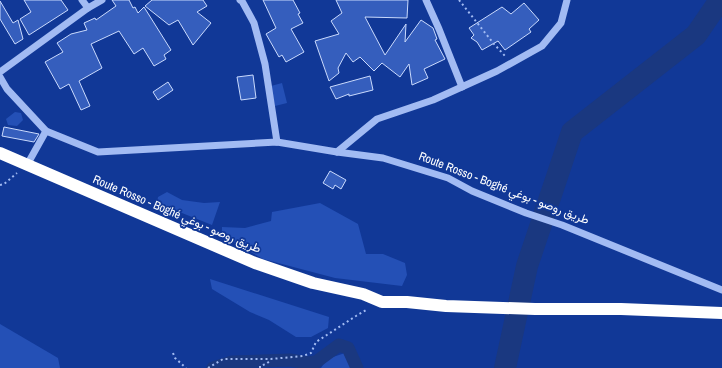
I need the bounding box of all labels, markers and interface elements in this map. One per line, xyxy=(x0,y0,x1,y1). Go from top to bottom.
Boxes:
street label: Route Rosso - Boghé طريق روصو - بوغي xyxy=(416,148,592,230)
street label: Route Rosso - Boghé طريق روصو - بوغي xyxy=(90,171,264,259)

